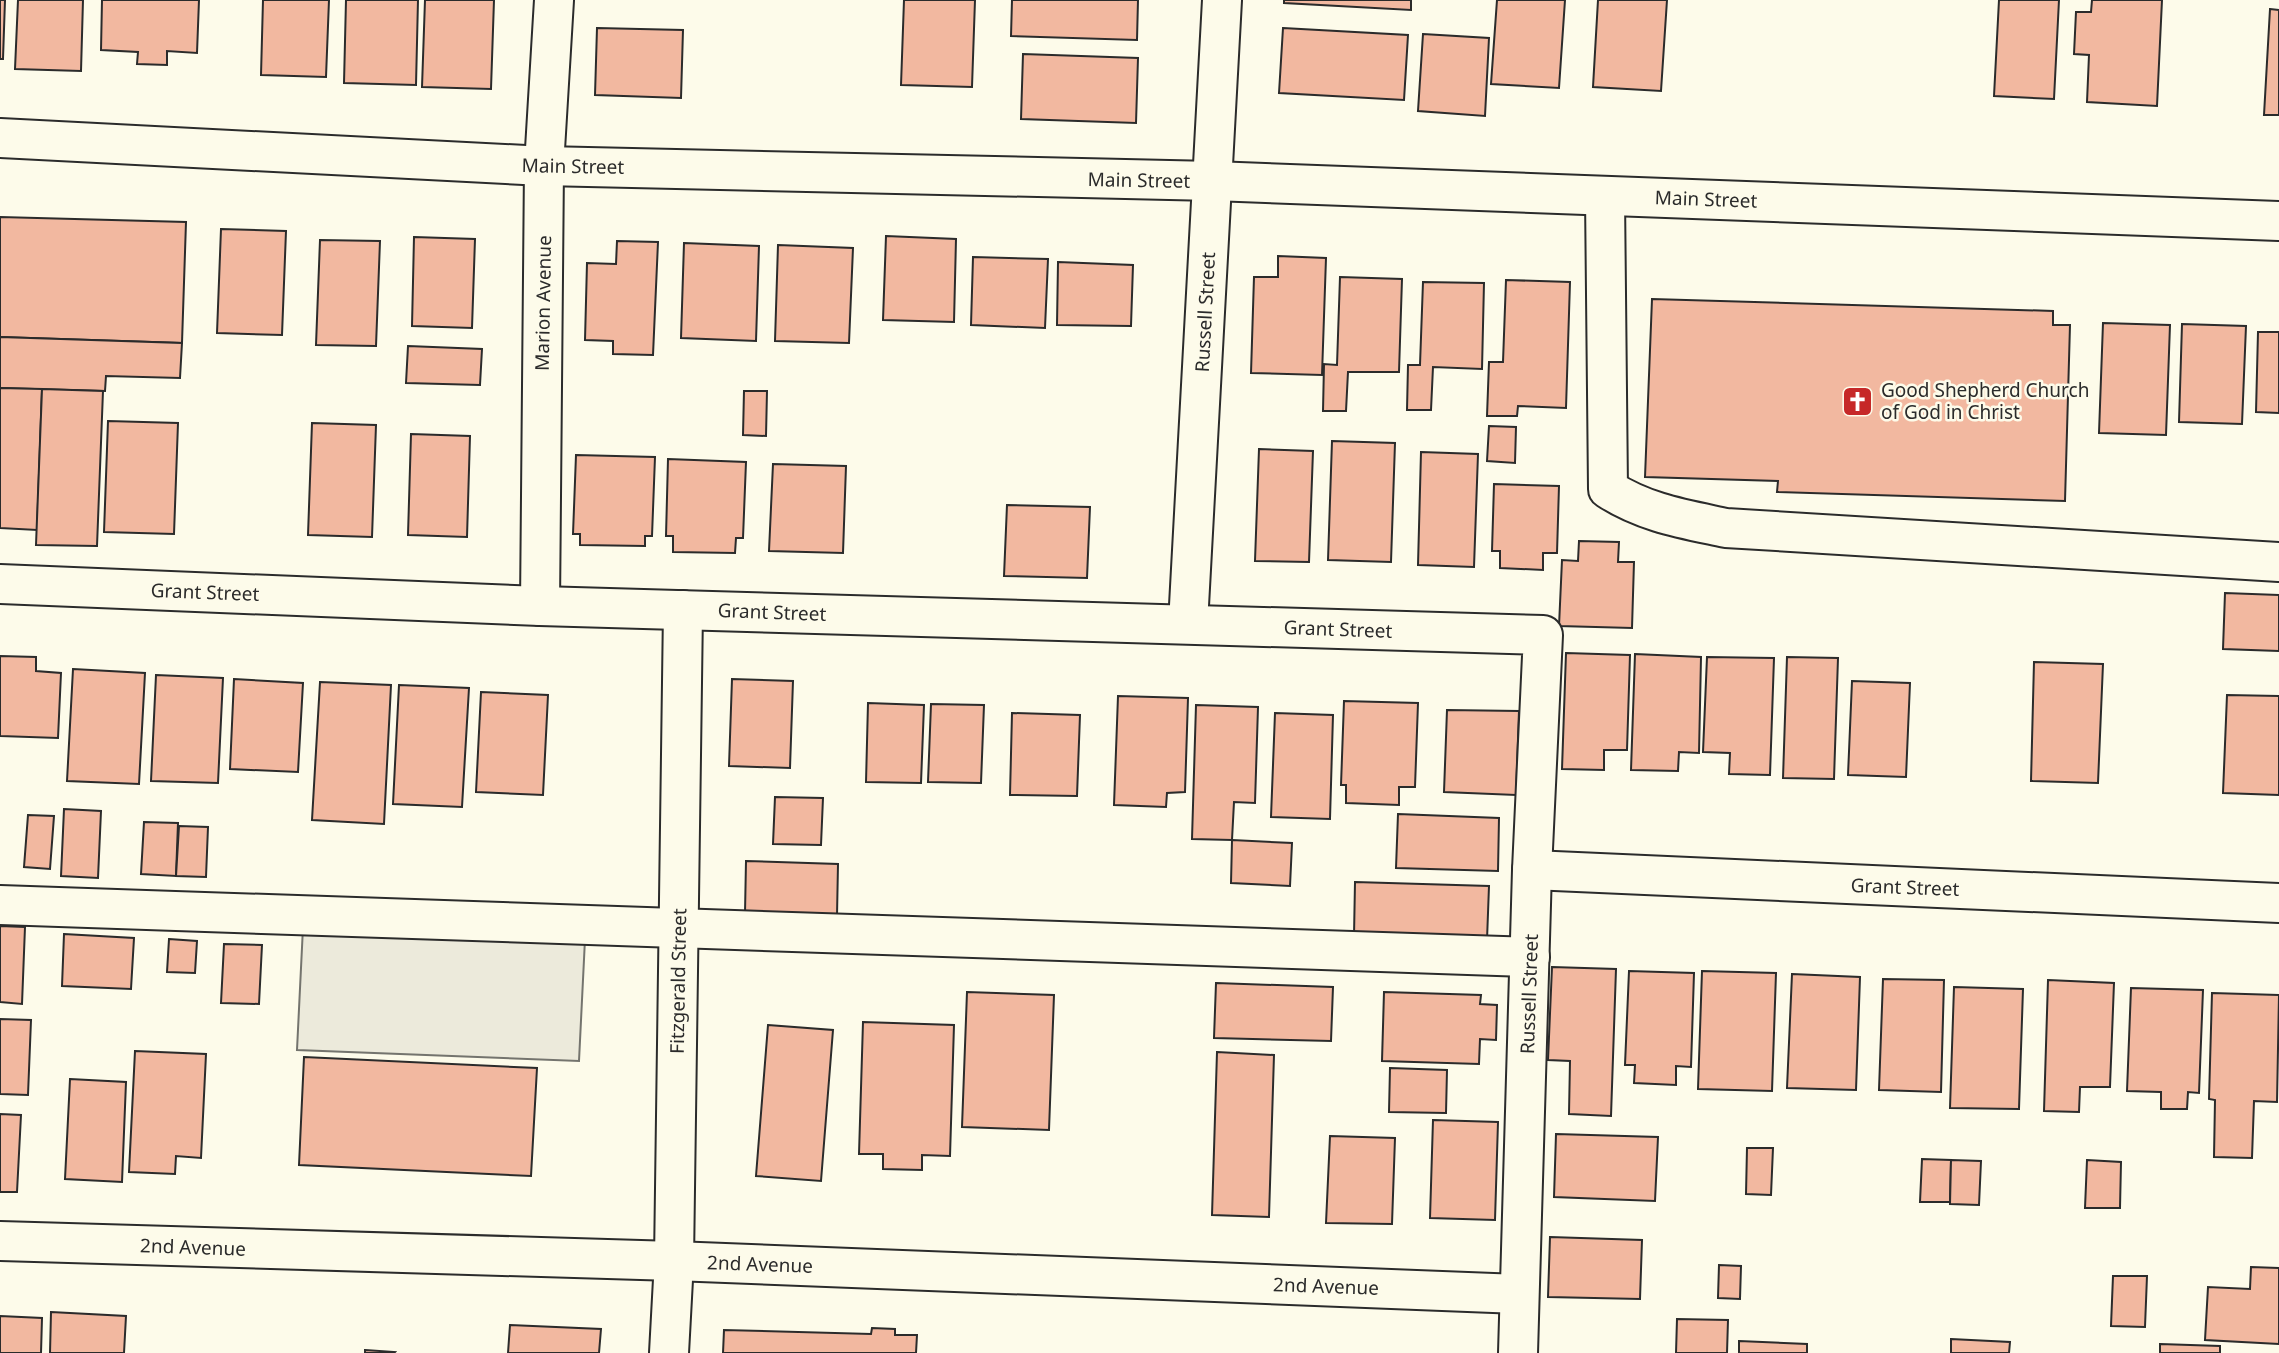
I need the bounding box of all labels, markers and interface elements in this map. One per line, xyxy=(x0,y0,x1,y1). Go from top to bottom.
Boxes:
street label: Main Street xyxy=(522,152,625,180)
street label: Main Street xyxy=(1088,166,1191,194)
street label: Main Street xyxy=(1654,184,1758,214)
street label: Marion Avenue xyxy=(529,235,557,371)
street label: Russell Street xyxy=(1189,251,1221,373)
place label: Good Shepherd Church of God in Christ xyxy=(1881,377,2089,425)
church icon: Good Shepherd Church of God in Christ xyxy=(1841,384,1875,418)
street label: Grant Street xyxy=(150,577,260,607)
street label: Grant Street xyxy=(717,597,827,627)
street label: Grant Street xyxy=(1283,614,1393,644)
street label: Grant Street xyxy=(1850,872,1960,902)
street label: Fitzgerald Street xyxy=(664,908,692,1054)
street label: Russell Street xyxy=(1514,933,1544,1055)
street label: 2nd Avenue xyxy=(140,1232,246,1262)
street label: 2nd Avenue xyxy=(707,1249,813,1279)
street label: 2nd Avenue xyxy=(1273,1271,1379,1301)

